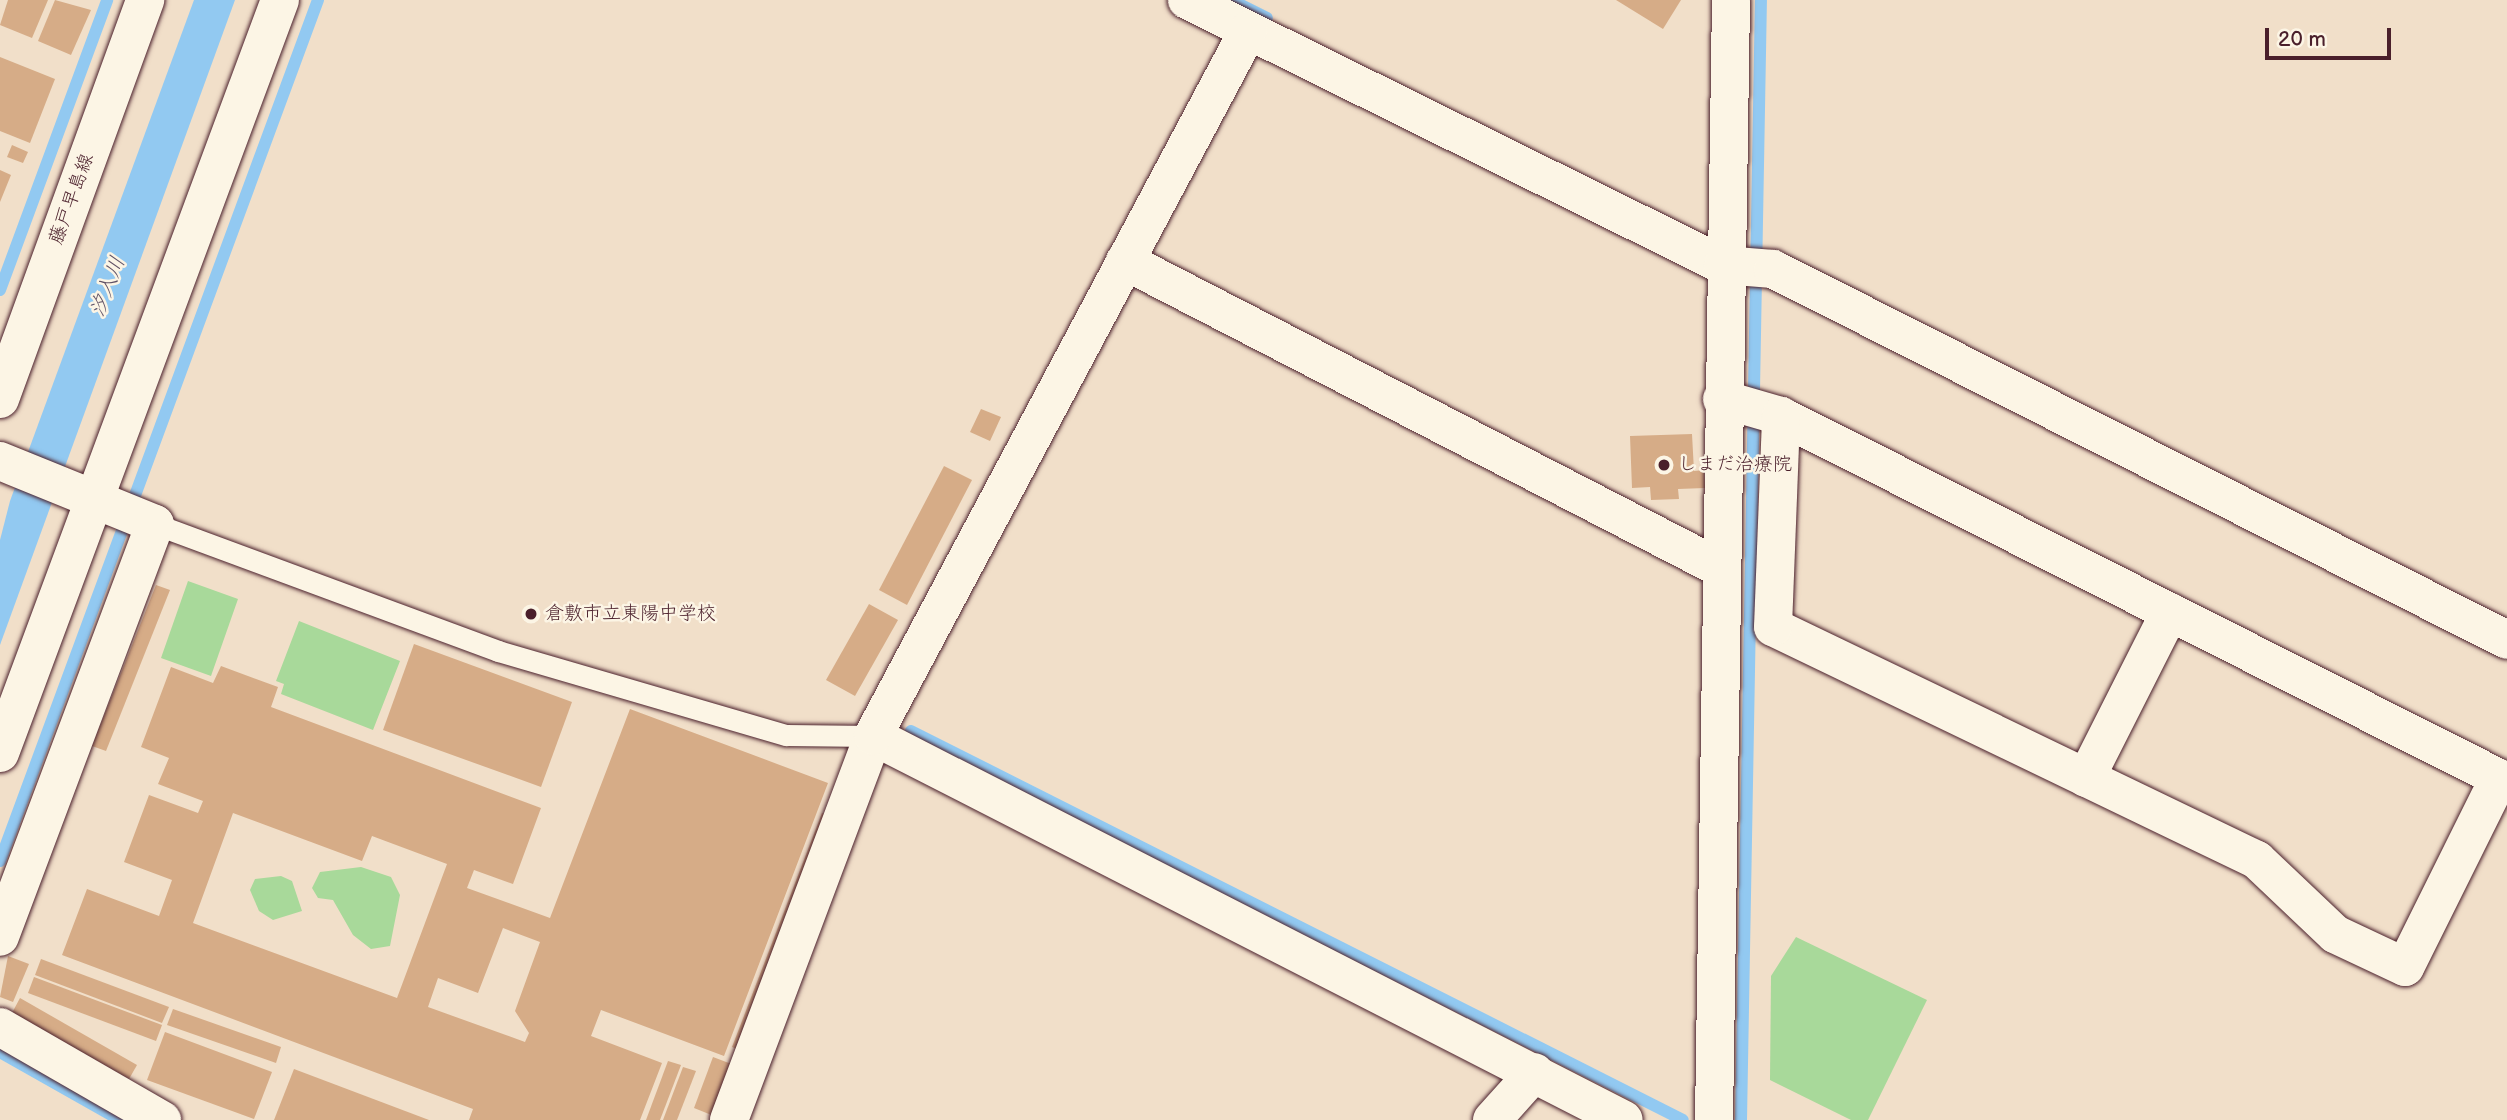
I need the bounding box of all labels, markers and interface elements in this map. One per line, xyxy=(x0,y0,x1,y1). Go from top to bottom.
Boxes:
scale bar xyxy=(2269,14,2395,58)
text: 20 m xyxy=(2278,27,2326,52)
street label: 藤戸早島線 xyxy=(45,150,99,248)
water label: 汐入川 xyxy=(85,253,131,321)
place label: しまだ治療院 xyxy=(1678,454,1792,476)
marker: しまだ治療院 xyxy=(1656,457,1672,473)
place label: 倉敷市立東陽中学校 xyxy=(545,603,716,625)
marker: 倉敷市立東陽中学校 xyxy=(523,606,539,622)

